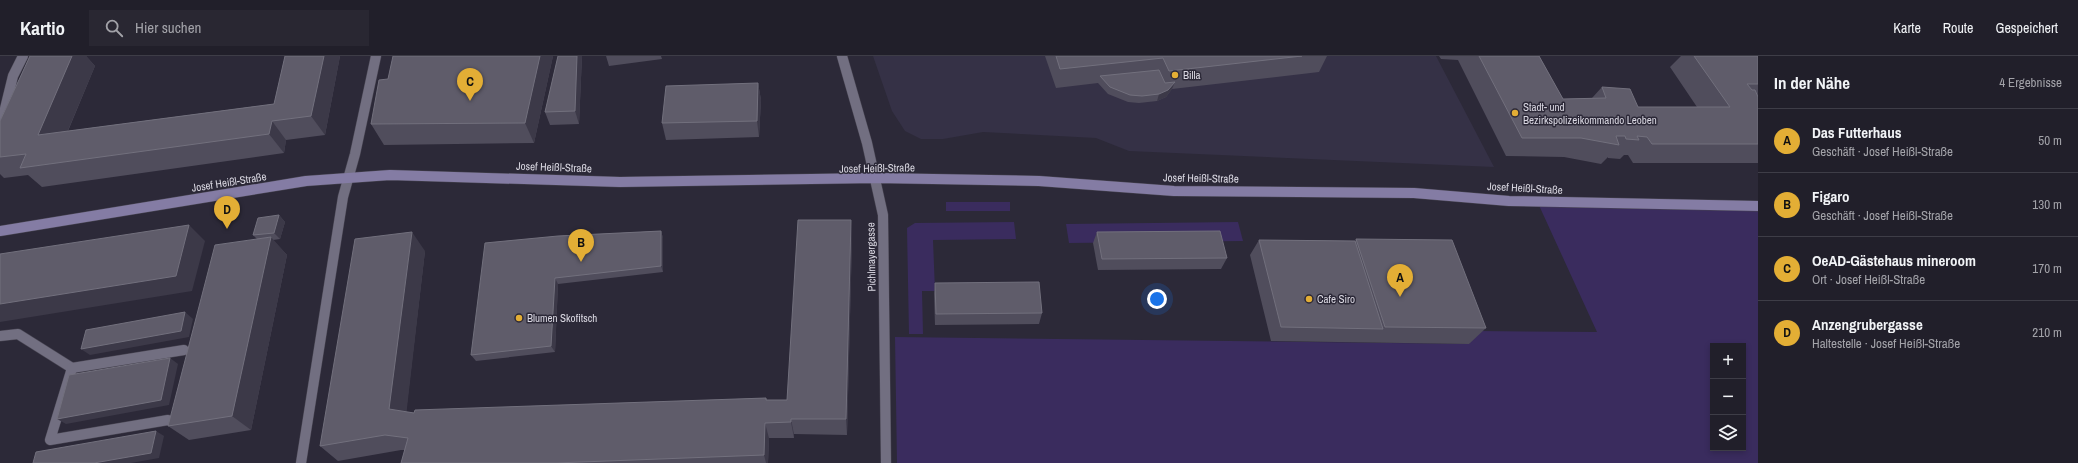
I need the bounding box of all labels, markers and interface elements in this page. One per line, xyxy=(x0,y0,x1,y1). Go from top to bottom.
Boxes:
search box xyxy=(89,10,369,46)
text: Kartio xyxy=(20,15,65,41)
icon: search xyxy=(103,17,125,39)
text: Hier suchen xyxy=(135,17,201,38)
text: Karte xyxy=(1893,19,1921,37)
text: Route xyxy=(1943,19,1973,37)
text: Gespeichert xyxy=(1995,19,2058,37)
pin: C xyxy=(457,68,483,101)
place label: Billa xyxy=(1183,68,1201,82)
marker: Billa xyxy=(1170,70,1180,80)
text: In der Nähe xyxy=(1774,71,1850,94)
text: 4 Ergebnisse xyxy=(1999,74,2062,91)
place label: Stadt- und Bezirkspolizeikommando Leoben xyxy=(1523,100,1657,127)
marker: Stadt- und Bezirkspolizeikommando Leoben xyxy=(1510,108,1520,118)
text: Das Futterhaus xyxy=(1812,122,1902,143)
text: A xyxy=(1783,132,1791,149)
text: 50 m xyxy=(2038,132,2062,149)
text: Geschäft · Josef Heißl-Straße xyxy=(1812,143,1953,160)
street label: Josef Heißl-Straße xyxy=(516,159,592,175)
street label: Josef Heißl-Straße xyxy=(839,160,915,176)
street label: Josef Heißl-Straße xyxy=(191,169,267,195)
street label: Josef Heißl-Straße xyxy=(1163,170,1239,186)
street label: Josef Heißl-Straße xyxy=(1487,179,1563,197)
text: Figaro xyxy=(1812,186,1850,207)
pin: D xyxy=(214,196,240,229)
text: B xyxy=(1783,196,1791,213)
text: 130 m xyxy=(2032,196,2062,213)
text: Geschäft · Josef Heißl-Straße xyxy=(1812,207,1953,224)
street label: Pichlmayergasse xyxy=(863,222,879,292)
pin: B xyxy=(568,229,594,262)
text: OeAD-Gästehaus mineroom xyxy=(1812,250,1976,271)
text: C xyxy=(1783,260,1791,277)
text: 170 m xyxy=(2032,260,2062,277)
pin: A xyxy=(1387,264,1413,297)
text: Ort · Josef Heißl-Straße xyxy=(1812,271,1925,288)
your location xyxy=(1147,289,1167,309)
place label: Cafe Siro xyxy=(1317,292,1355,306)
marker: Cafe Siro xyxy=(1304,294,1314,304)
place label: Blumen Skofitsch xyxy=(527,311,597,325)
marker: Blumen Skofitsch xyxy=(514,313,524,323)
text: Anzengrubergasse xyxy=(1812,314,1923,335)
text: D xyxy=(1783,324,1791,341)
text: 210 m xyxy=(2032,324,2062,341)
text: Haltestelle · Josef Heißl-Straße xyxy=(1812,335,1960,352)
map controls xyxy=(1710,343,1746,451)
button: + xyxy=(1710,343,1746,379)
button: − xyxy=(1710,379,1746,415)
button: layers xyxy=(1710,415,1746,451)

